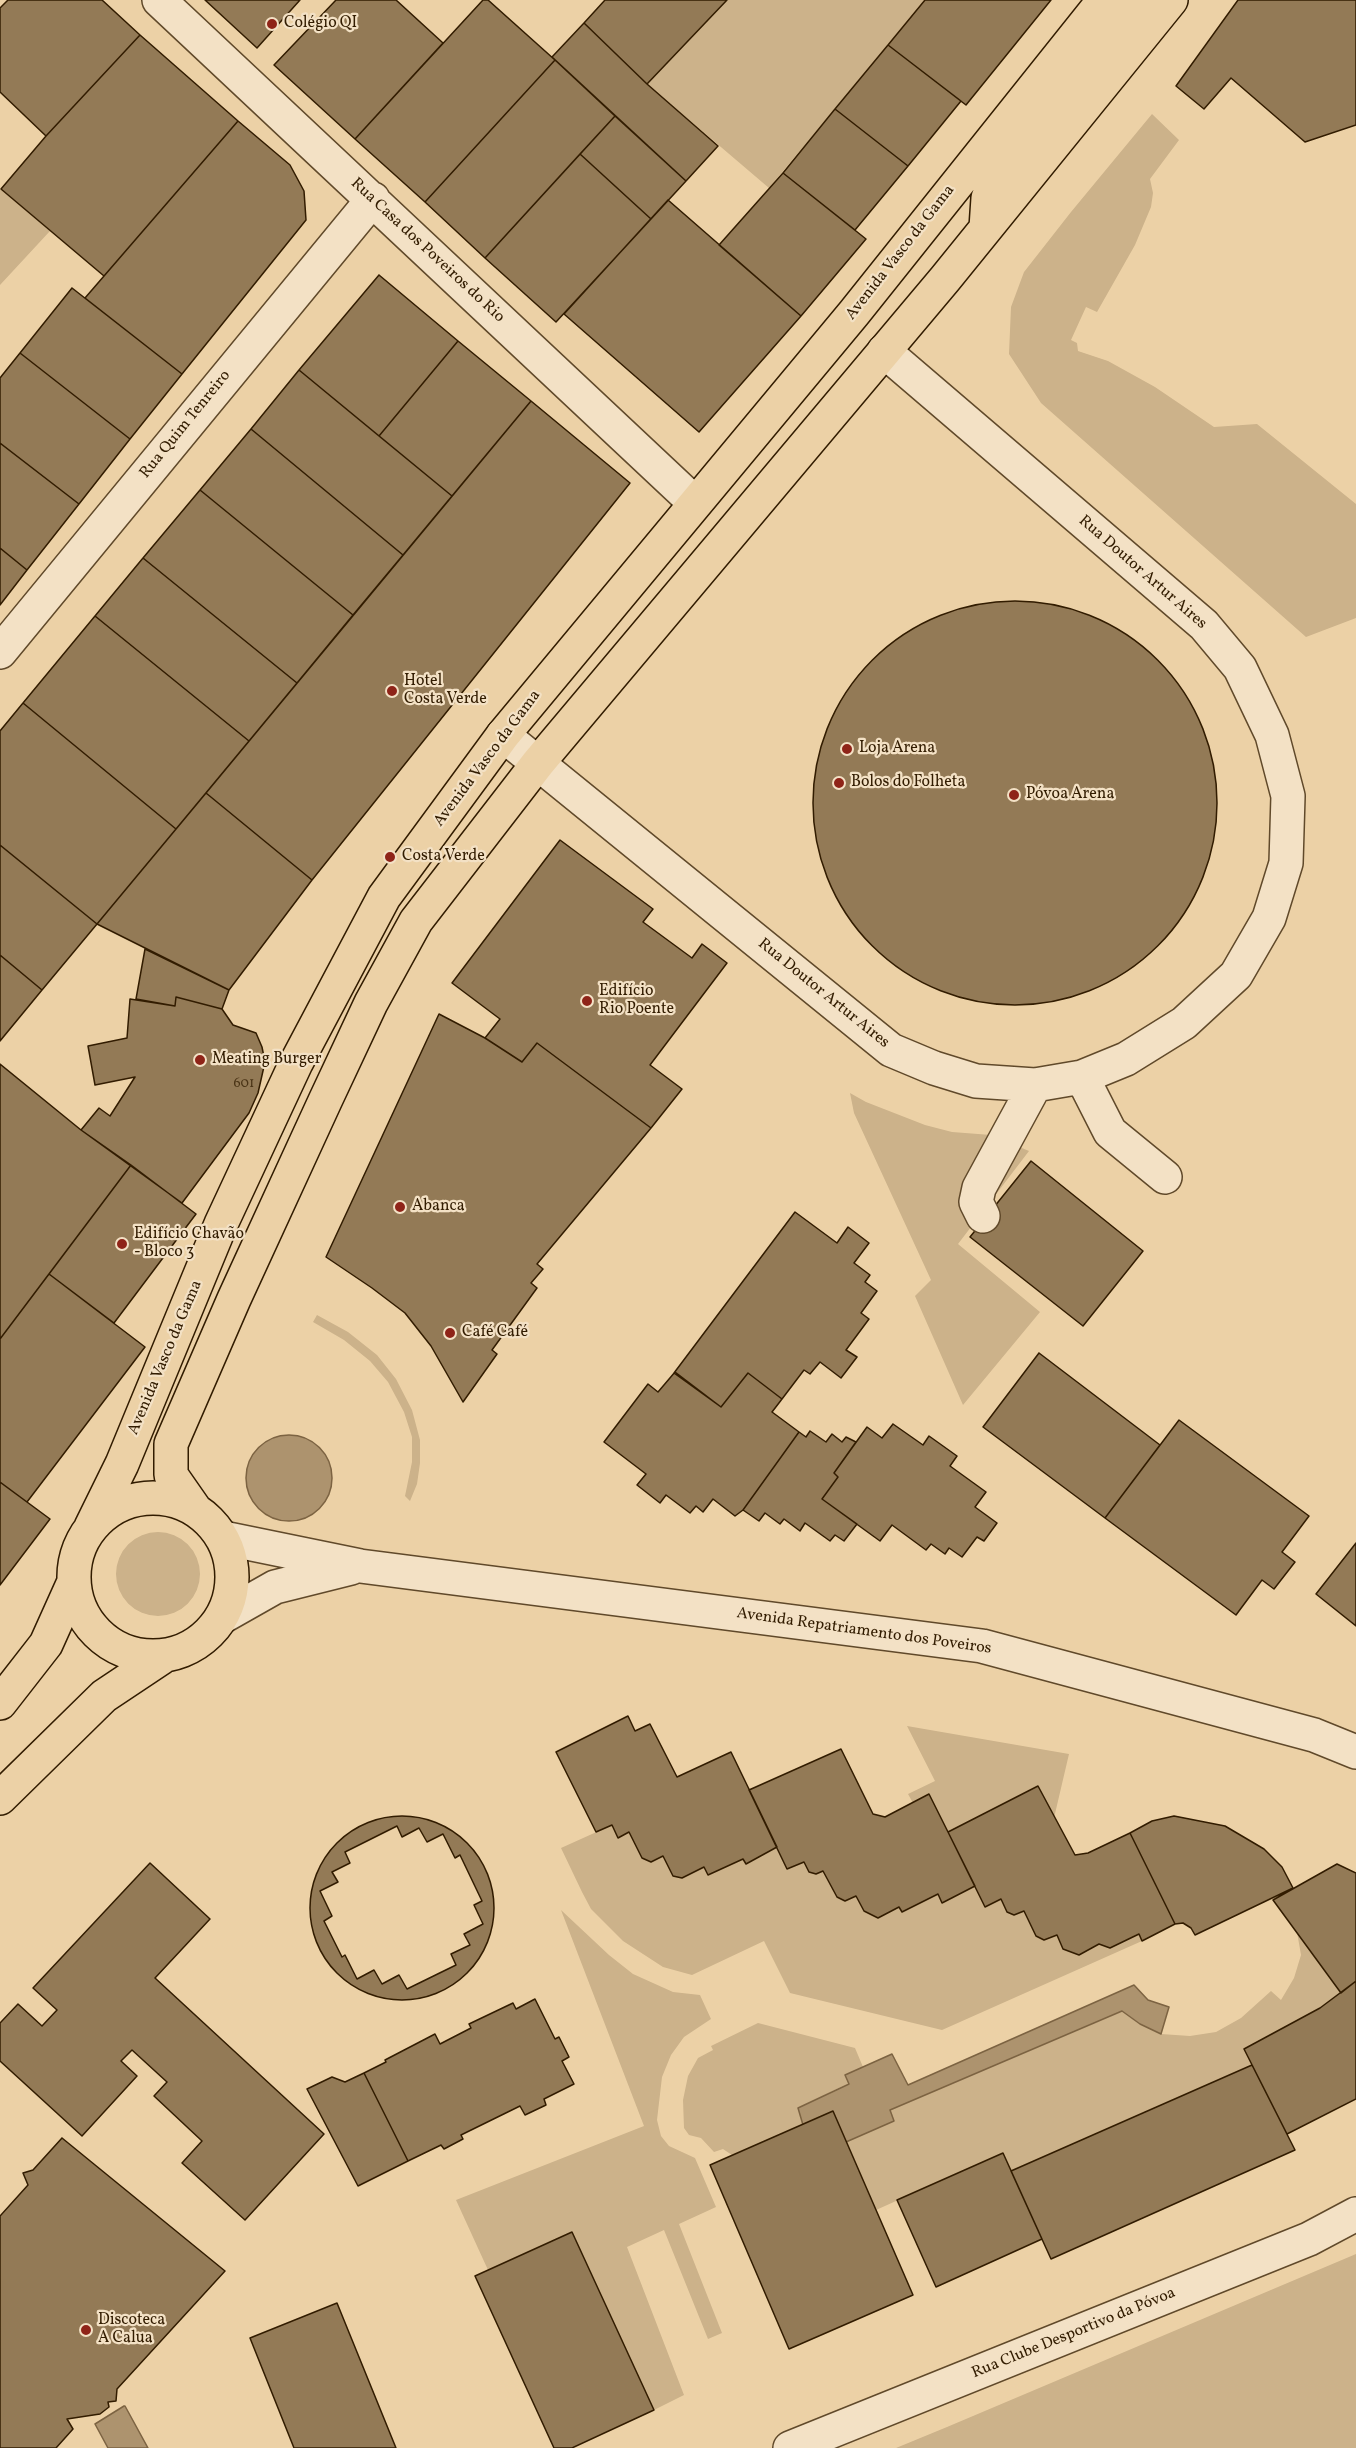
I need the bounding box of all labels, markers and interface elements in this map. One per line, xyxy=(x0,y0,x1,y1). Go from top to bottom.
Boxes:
place label: Colégio QI xyxy=(284,14,357,34)
marker: Colégio QI xyxy=(265,17,279,31)
street label: Rua Casa dos Poveiros do Rio xyxy=(346,175,508,327)
street label: Avenida Vasco da Gama xyxy=(842,182,960,324)
street label: Rua Quim Tenreiro xyxy=(136,367,236,483)
street label: Rua Doutor Artur Aires xyxy=(1074,512,1210,634)
place label: Hotel Costa Verde xyxy=(404,672,487,710)
marker: Hotel Costa Verde xyxy=(385,684,399,698)
street label: Avenida Vasco da Gama xyxy=(430,687,546,831)
place label: Loja Arena xyxy=(859,739,935,759)
marker: Loja Arena xyxy=(840,742,854,756)
place label: Bolos do Folheta xyxy=(851,773,965,793)
marker: Bolos do Folheta xyxy=(832,776,846,790)
place label: Póvoa Arena xyxy=(1026,785,1114,805)
marker: Póvoa Arena xyxy=(1007,788,1021,802)
place label: Costa Verde xyxy=(402,847,485,867)
marker: Costa Verde xyxy=(383,850,397,864)
street label: Rua Doutor Artur Aires xyxy=(753,935,893,1053)
place label: Edifício Rio Poente xyxy=(599,982,674,1020)
marker: Edifício Rio Poente xyxy=(580,994,594,1008)
place label: Meating Burger xyxy=(212,1050,321,1070)
marker: Meating Burger xyxy=(193,1053,207,1067)
house number: 601 xyxy=(234,1076,254,1092)
place label: Abanca xyxy=(412,1197,465,1217)
marker: Abanca xyxy=(393,1200,407,1214)
place label: Edifício Chavão - Bloco 3 xyxy=(134,1225,244,1263)
marker: Edifício Chavão - Bloco 3 xyxy=(115,1237,129,1251)
street label: Avenida Vasco da Gama xyxy=(125,1278,207,1438)
place label: Café Café xyxy=(462,1323,528,1343)
marker: Café Café xyxy=(443,1326,457,1340)
street label: Avenida Repatriamento dos Poveiros xyxy=(735,1605,993,1659)
street label: Rua Clube Desportivo da Póvoa xyxy=(969,2284,1179,2384)
place label: Discoteca A Calua xyxy=(98,2311,165,2349)
marker: Discoteca A Calua xyxy=(79,2323,93,2337)

